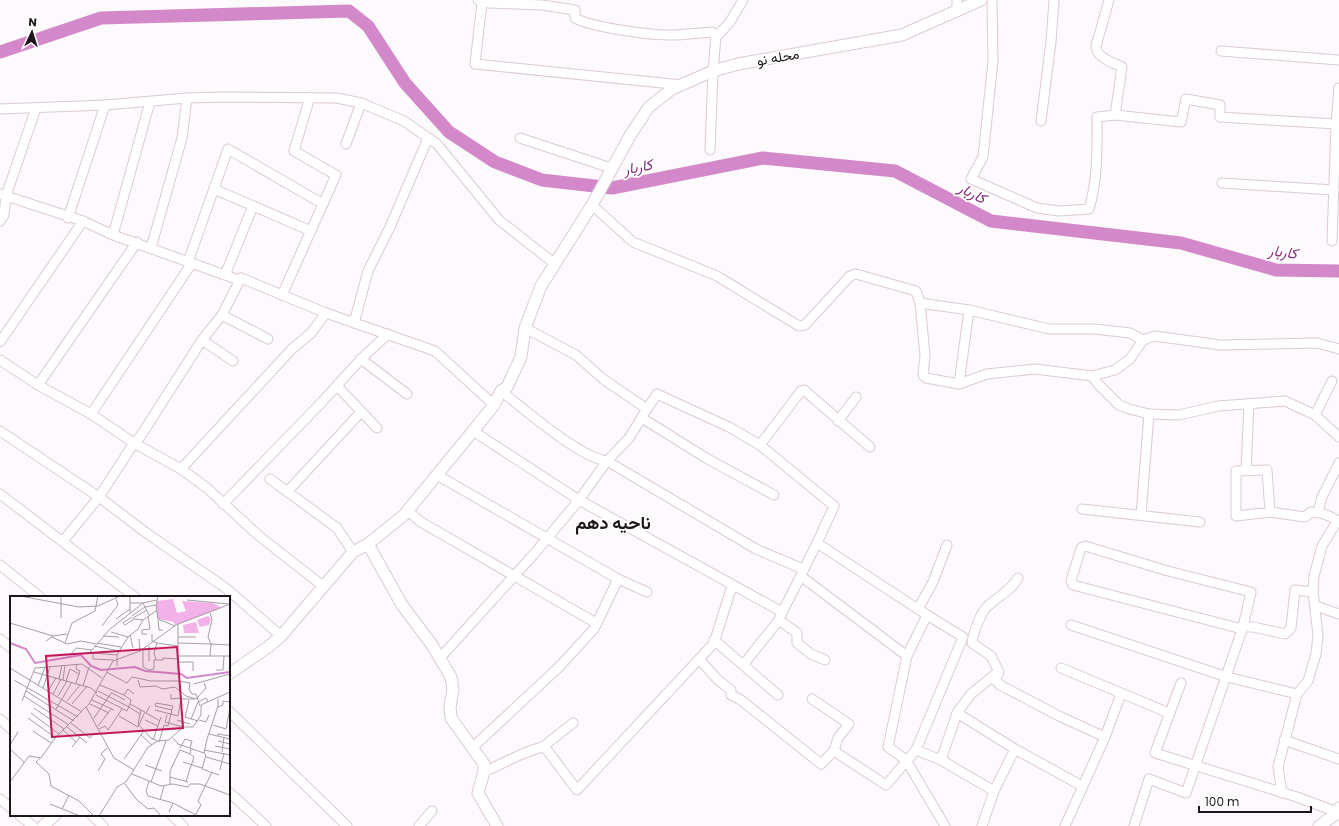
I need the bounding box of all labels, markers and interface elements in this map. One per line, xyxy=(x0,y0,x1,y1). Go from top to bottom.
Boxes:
north arrow xyxy=(12,12,52,52)
text: N xyxy=(28,14,37,30)
street label: محله نو xyxy=(755,43,801,71)
water label: کاربار xyxy=(621,153,656,180)
water label: کاربار xyxy=(954,176,992,210)
water label: کاربار xyxy=(1266,239,1301,264)
district label: ناحیه دهم xyxy=(575,510,651,535)
inset map xyxy=(10,596,230,816)
scale bar xyxy=(1199,788,1311,814)
text: 100 m xyxy=(1205,793,1239,810)

